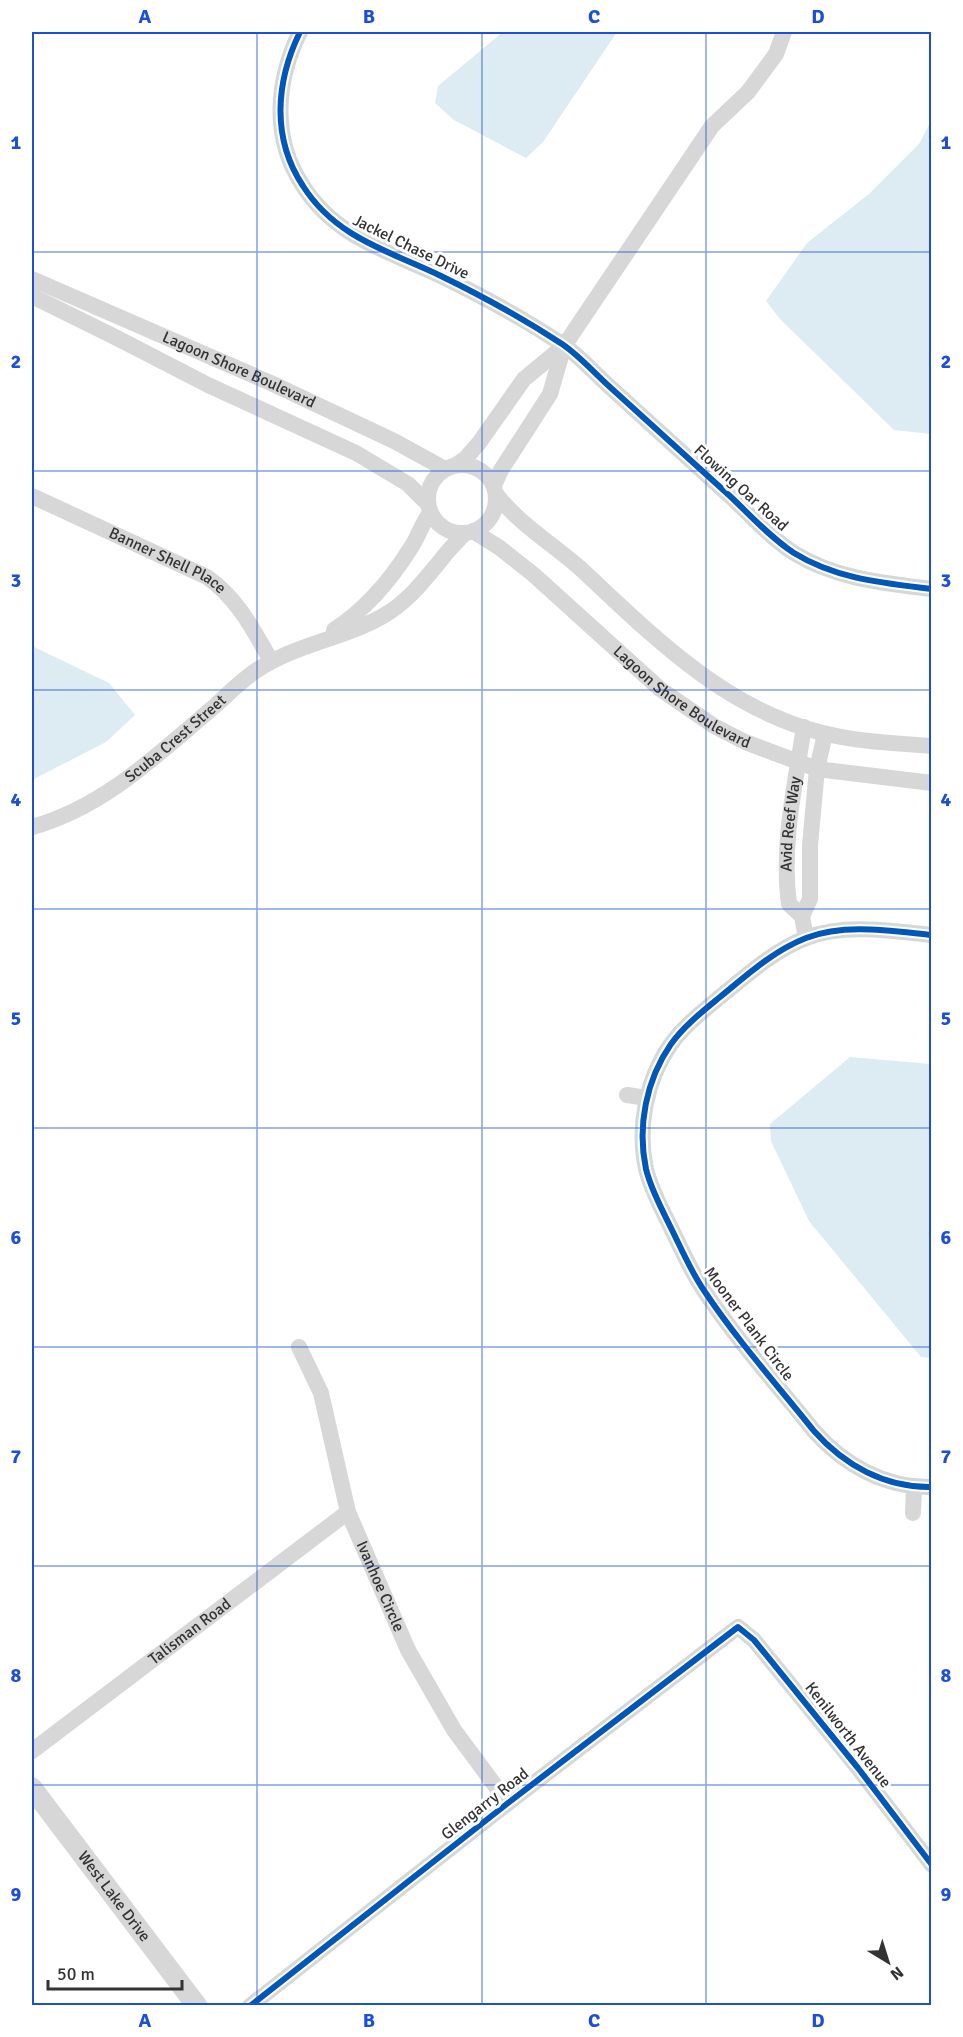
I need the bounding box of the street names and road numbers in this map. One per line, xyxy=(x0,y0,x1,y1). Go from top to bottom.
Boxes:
street label: Jackel Chase Drive xyxy=(350,210,472,284)
street label: Lagoon Shore Boulevard xyxy=(159,327,319,413)
street label: Flowing Oar Road xyxy=(690,440,792,536)
street label: Banner Shell Place xyxy=(106,523,230,598)
street label: Lagoon Shore Boulevard xyxy=(609,641,753,753)
street label: Scuba Crest Street xyxy=(121,690,231,787)
street label: Avid Reef Way xyxy=(777,774,806,872)
street label: Mooner Plank Circle xyxy=(700,1263,798,1385)
street label: Ivanhoe Circle xyxy=(352,1538,409,1635)
street label: Talisman Road xyxy=(145,1594,235,1669)
street label: Kenilworth Avenue xyxy=(801,1678,895,1792)
street label: Glengarry Road xyxy=(437,1764,533,1844)
street label: West Lake Drive xyxy=(73,1847,155,1946)

